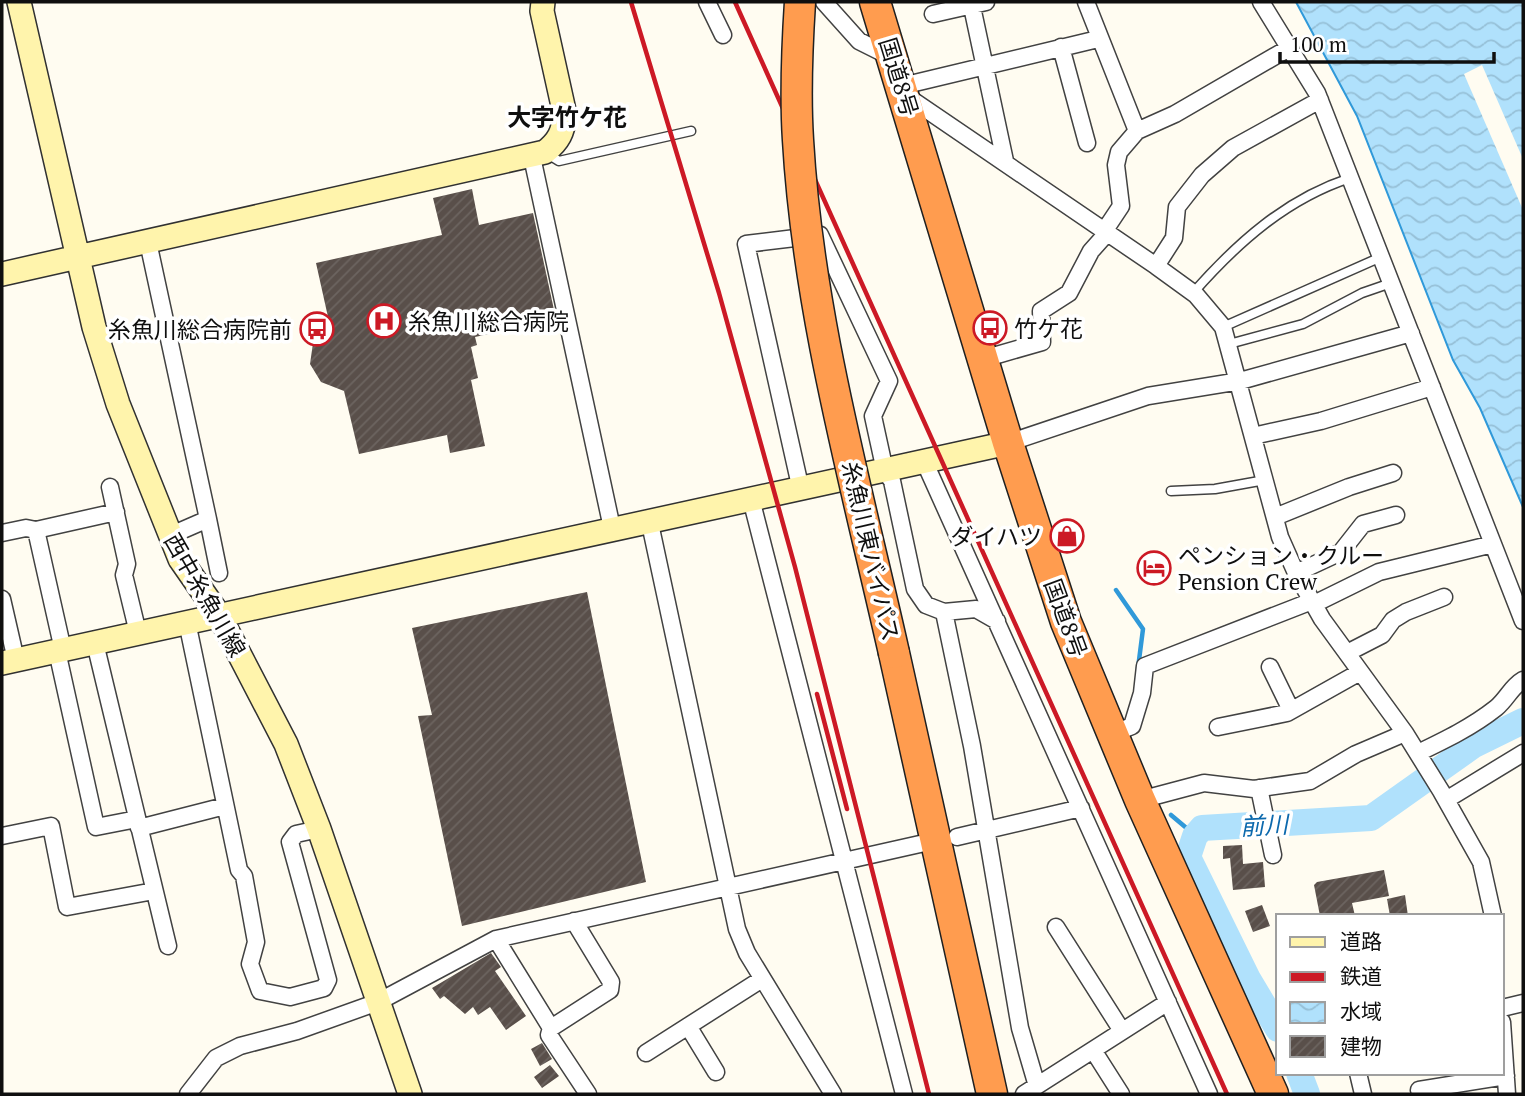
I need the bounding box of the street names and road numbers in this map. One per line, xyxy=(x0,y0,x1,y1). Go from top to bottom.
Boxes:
street label: 国道8号 xyxy=(872,34,926,120)
street label: 糸魚川東バイパス xyxy=(835,458,907,644)
street label: 西中糸魚川線 xyxy=(157,527,253,663)
street label: 国道8号 xyxy=(1038,575,1094,661)

